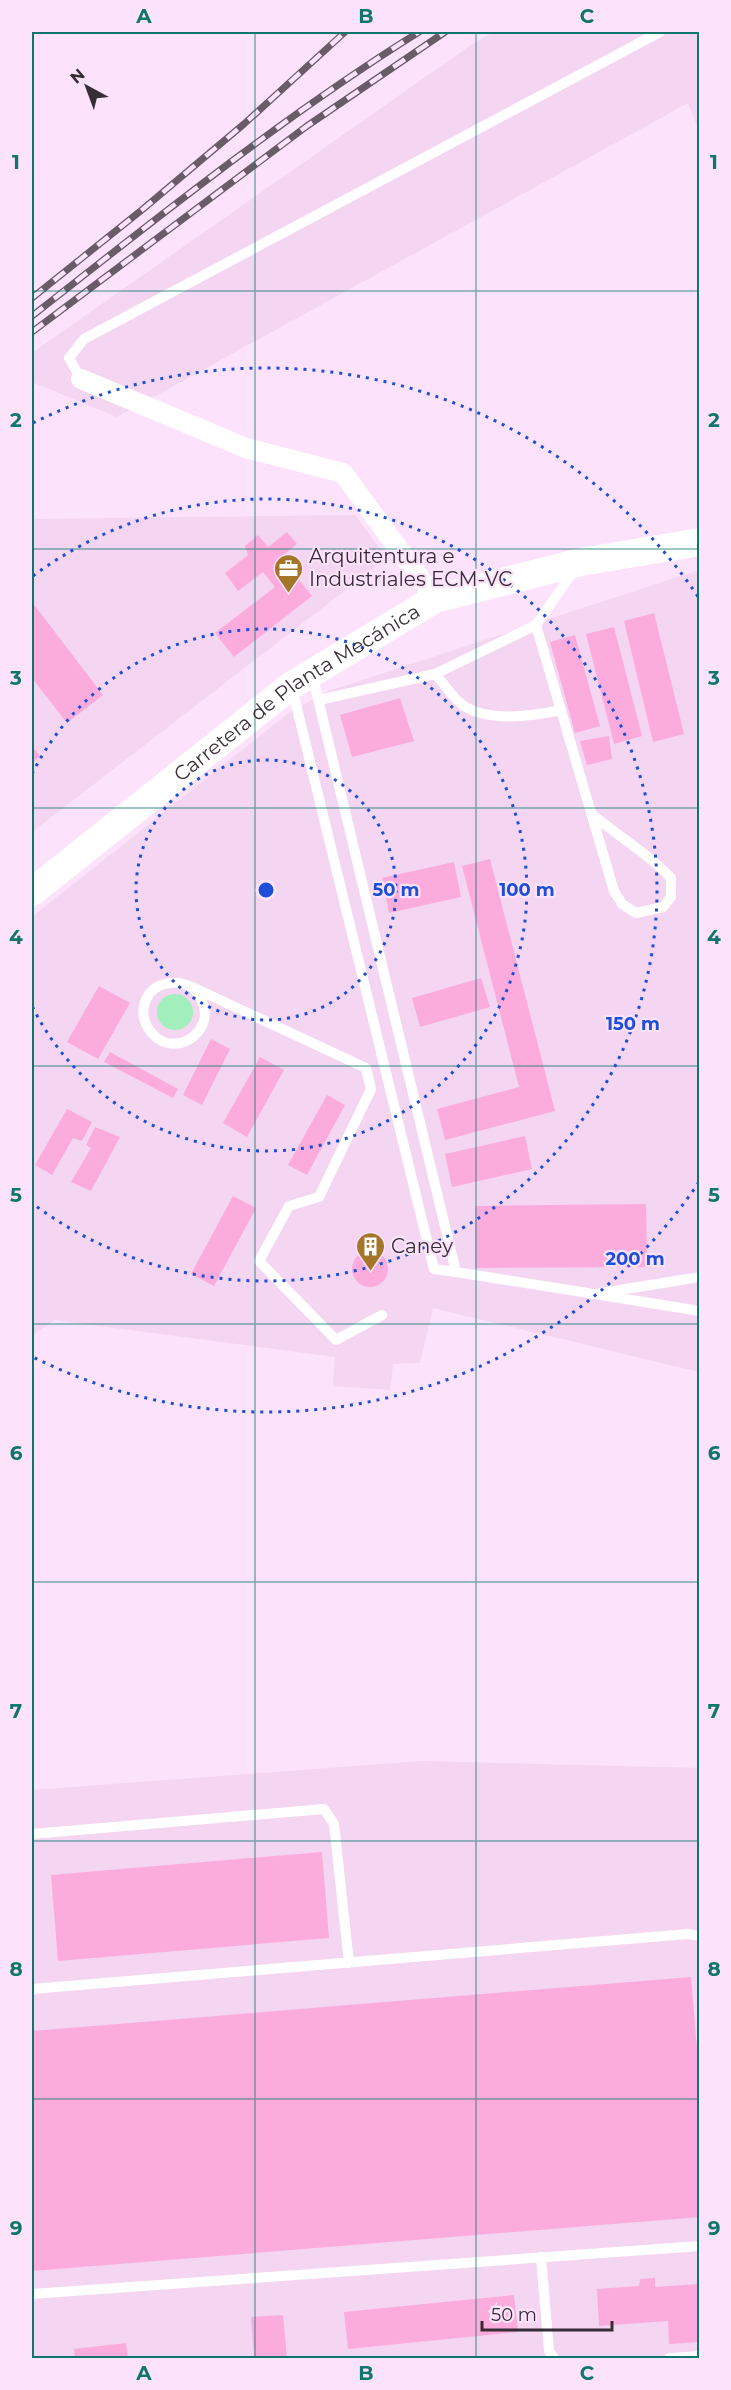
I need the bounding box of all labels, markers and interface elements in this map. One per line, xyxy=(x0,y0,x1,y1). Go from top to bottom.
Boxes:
text: A xyxy=(135,4,152,28)
text: B xyxy=(358,4,374,28)
text: C xyxy=(580,4,595,28)
north arrow xyxy=(57,57,117,117)
text: N xyxy=(66,65,89,87)
text: 1 xyxy=(12,150,20,174)
text: 1 xyxy=(710,150,718,174)
text: 2 xyxy=(10,408,22,432)
text: 2 xyxy=(708,408,720,432)
place label: Arquitentura e Industriales ECM-VC xyxy=(309,544,512,591)
office icon: Arquitentura e Industriales ECM-VC xyxy=(272,552,304,594)
street label: Carretera de Planta Mecánica xyxy=(169,599,424,786)
text: 3 xyxy=(9,666,22,690)
text: 3 xyxy=(707,666,720,690)
text: 50 m xyxy=(373,879,419,901)
text: 100 m xyxy=(499,879,555,901)
centre of rings xyxy=(256,880,276,900)
text: 4 xyxy=(9,925,23,949)
text: 4 xyxy=(707,925,721,949)
text: 150 m xyxy=(606,1013,660,1035)
text: 5 xyxy=(10,1183,22,1207)
text: 5 xyxy=(708,1183,720,1207)
building icon: Caney xyxy=(354,1230,386,1272)
place label: Caney xyxy=(391,1234,453,1258)
text: 200 m xyxy=(605,1248,665,1270)
text: 6 xyxy=(10,1441,23,1465)
text: 6 xyxy=(708,1441,721,1465)
text: 7 xyxy=(10,1699,22,1723)
text: 7 xyxy=(708,1699,720,1723)
text: 8 xyxy=(9,1957,23,1981)
text: 8 xyxy=(707,1957,721,1981)
text: 9 xyxy=(10,2216,22,2240)
text: 9 xyxy=(708,2216,720,2240)
scale bar xyxy=(482,2294,612,2332)
text: 50 m xyxy=(491,2304,537,2326)
text: A xyxy=(135,2361,152,2385)
text: B xyxy=(358,2361,374,2385)
text: C xyxy=(580,2361,595,2385)

